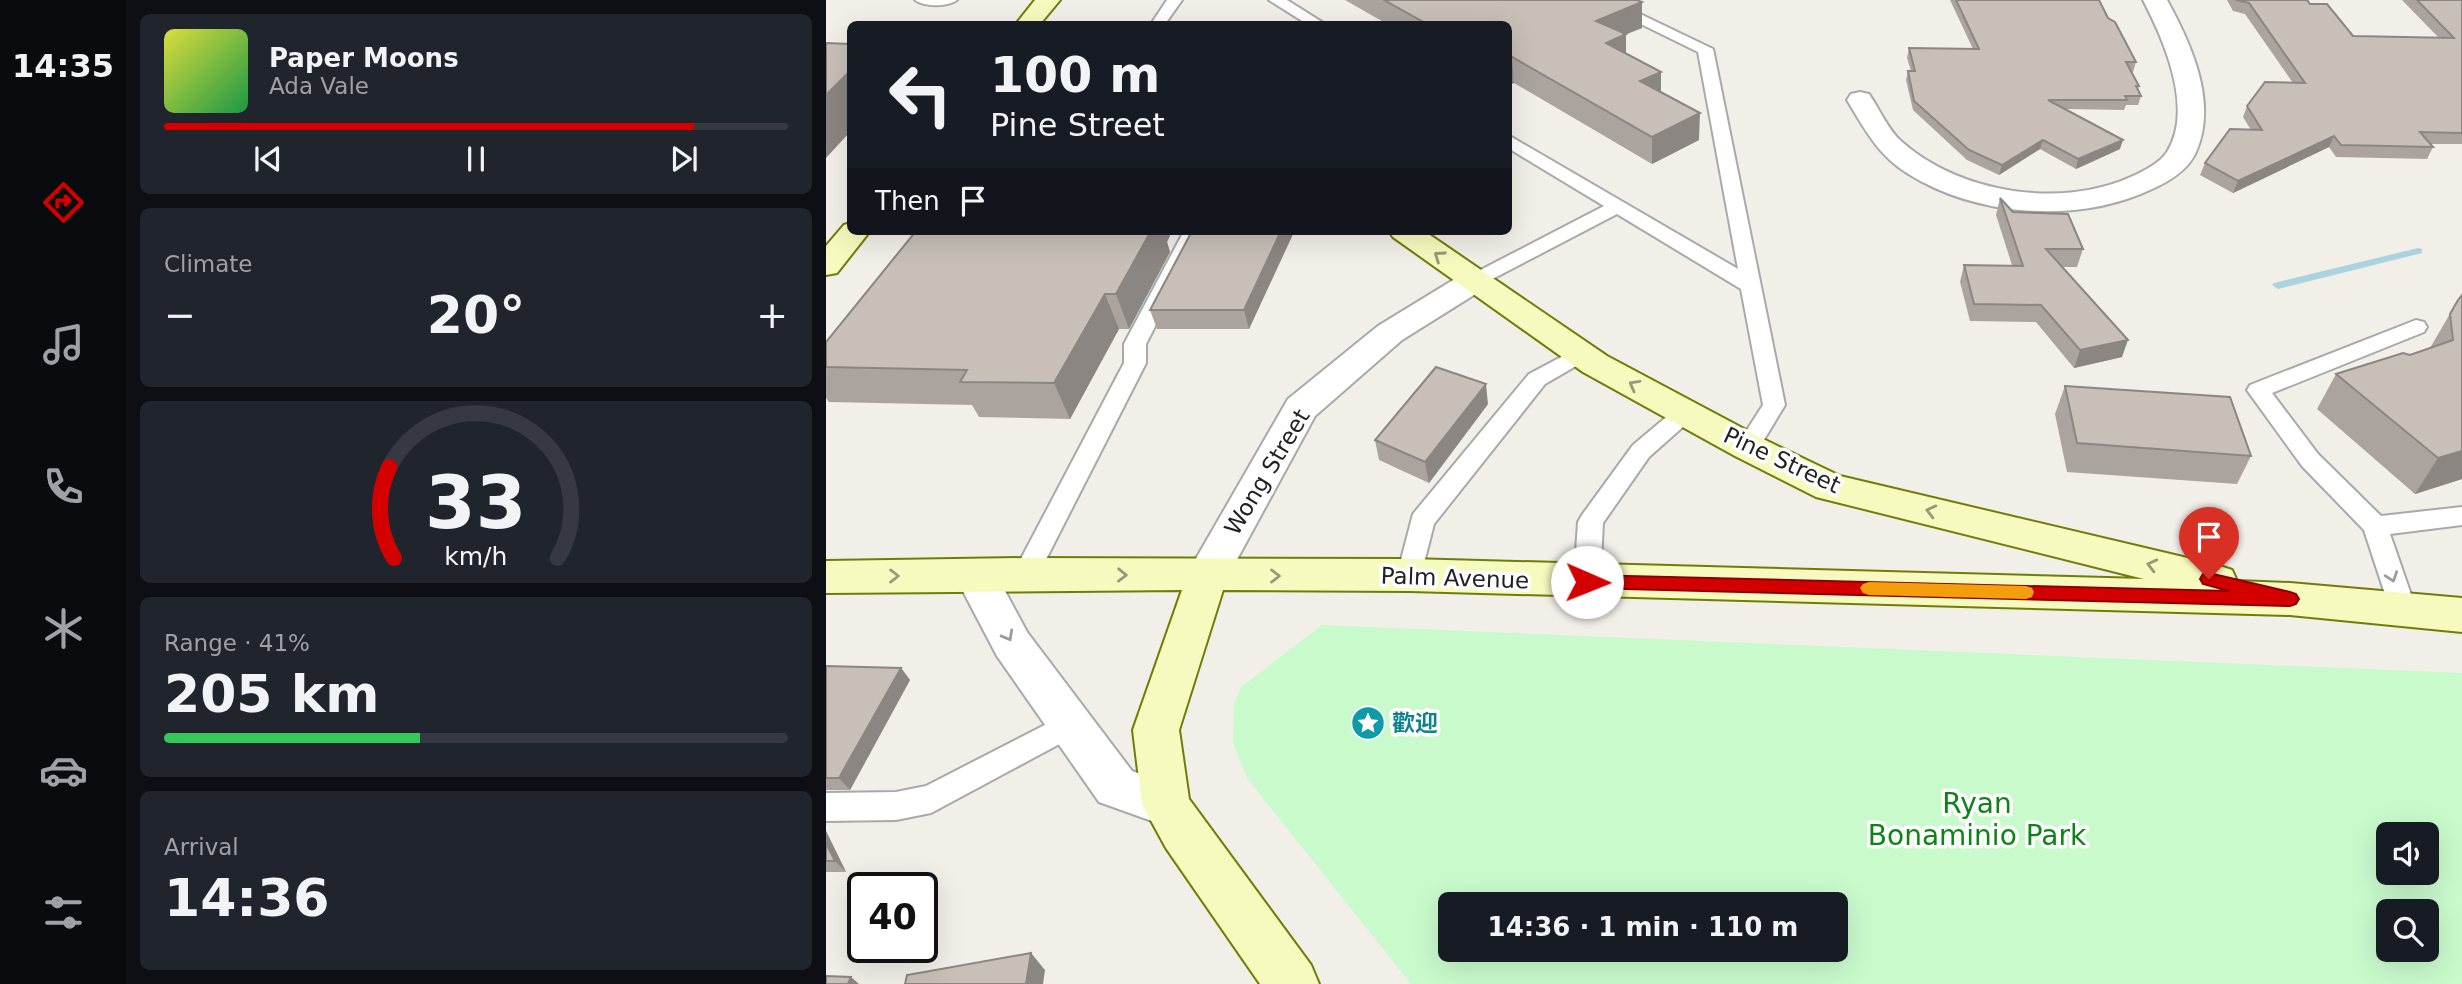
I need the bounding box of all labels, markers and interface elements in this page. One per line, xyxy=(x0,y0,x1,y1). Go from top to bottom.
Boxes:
text: Paper Moons xyxy=(269,43,459,73)
text: 14:35 xyxy=(12,47,114,85)
text: 100 m xyxy=(990,47,1160,104)
icon: left xyxy=(875,49,966,140)
text: Ada Vale xyxy=(269,73,369,99)
text: Pine Street xyxy=(990,106,1165,144)
icon: previous xyxy=(249,140,287,178)
icon: pause xyxy=(457,140,495,178)
icon: next xyxy=(665,140,703,178)
icon: directions xyxy=(39,178,88,227)
icon: arrive xyxy=(954,182,992,220)
text: Then xyxy=(875,186,940,216)
text: Climate xyxy=(164,251,253,277)
one-way arrow xyxy=(1434,252,1447,264)
text: 20° xyxy=(427,285,525,345)
text: − xyxy=(164,293,196,337)
text: + xyxy=(756,293,788,337)
icon: music xyxy=(39,320,88,369)
one-way arrow xyxy=(1628,380,1641,393)
street label: Wong Street xyxy=(1219,405,1315,539)
street label: Pine Street xyxy=(1720,422,1844,498)
text: 33 xyxy=(425,460,527,545)
icon: phone xyxy=(39,462,88,511)
one-way arrow xyxy=(1925,505,1937,519)
pin xyxy=(2179,507,2239,579)
icon: arrive xyxy=(2190,518,2228,556)
text: km/h xyxy=(444,542,508,571)
position arrow xyxy=(1550,545,1624,619)
one-way arrow xyxy=(2146,559,2158,573)
street label: Palm Avenue xyxy=(1380,562,1530,594)
one-way arrow xyxy=(1117,567,1127,583)
one-way arrow xyxy=(889,568,900,584)
one-way arrow xyxy=(1270,568,1281,584)
one-way arrow xyxy=(2384,571,2398,583)
icon: climate xyxy=(39,604,88,653)
one-way arrow xyxy=(1000,629,1013,642)
text: Range · 41% xyxy=(164,630,310,656)
text: 205 km xyxy=(164,664,379,724)
place icon: 歡迎 xyxy=(1349,704,1387,742)
place label: 歡迎 xyxy=(1392,710,1438,736)
icon: car xyxy=(39,746,88,795)
park label: Ryan Bonaminio Park xyxy=(1868,787,2087,852)
map controls xyxy=(2376,822,2439,962)
button: sound xyxy=(2376,822,2439,885)
text: Arrival xyxy=(164,834,239,860)
text: 14:36 xyxy=(164,868,330,928)
speed limit sign: 40 xyxy=(847,872,938,963)
icon: filters xyxy=(39,888,88,937)
button: search xyxy=(2376,899,2439,962)
text: 14:36 · 1 min · 110 m xyxy=(1488,912,1798,942)

